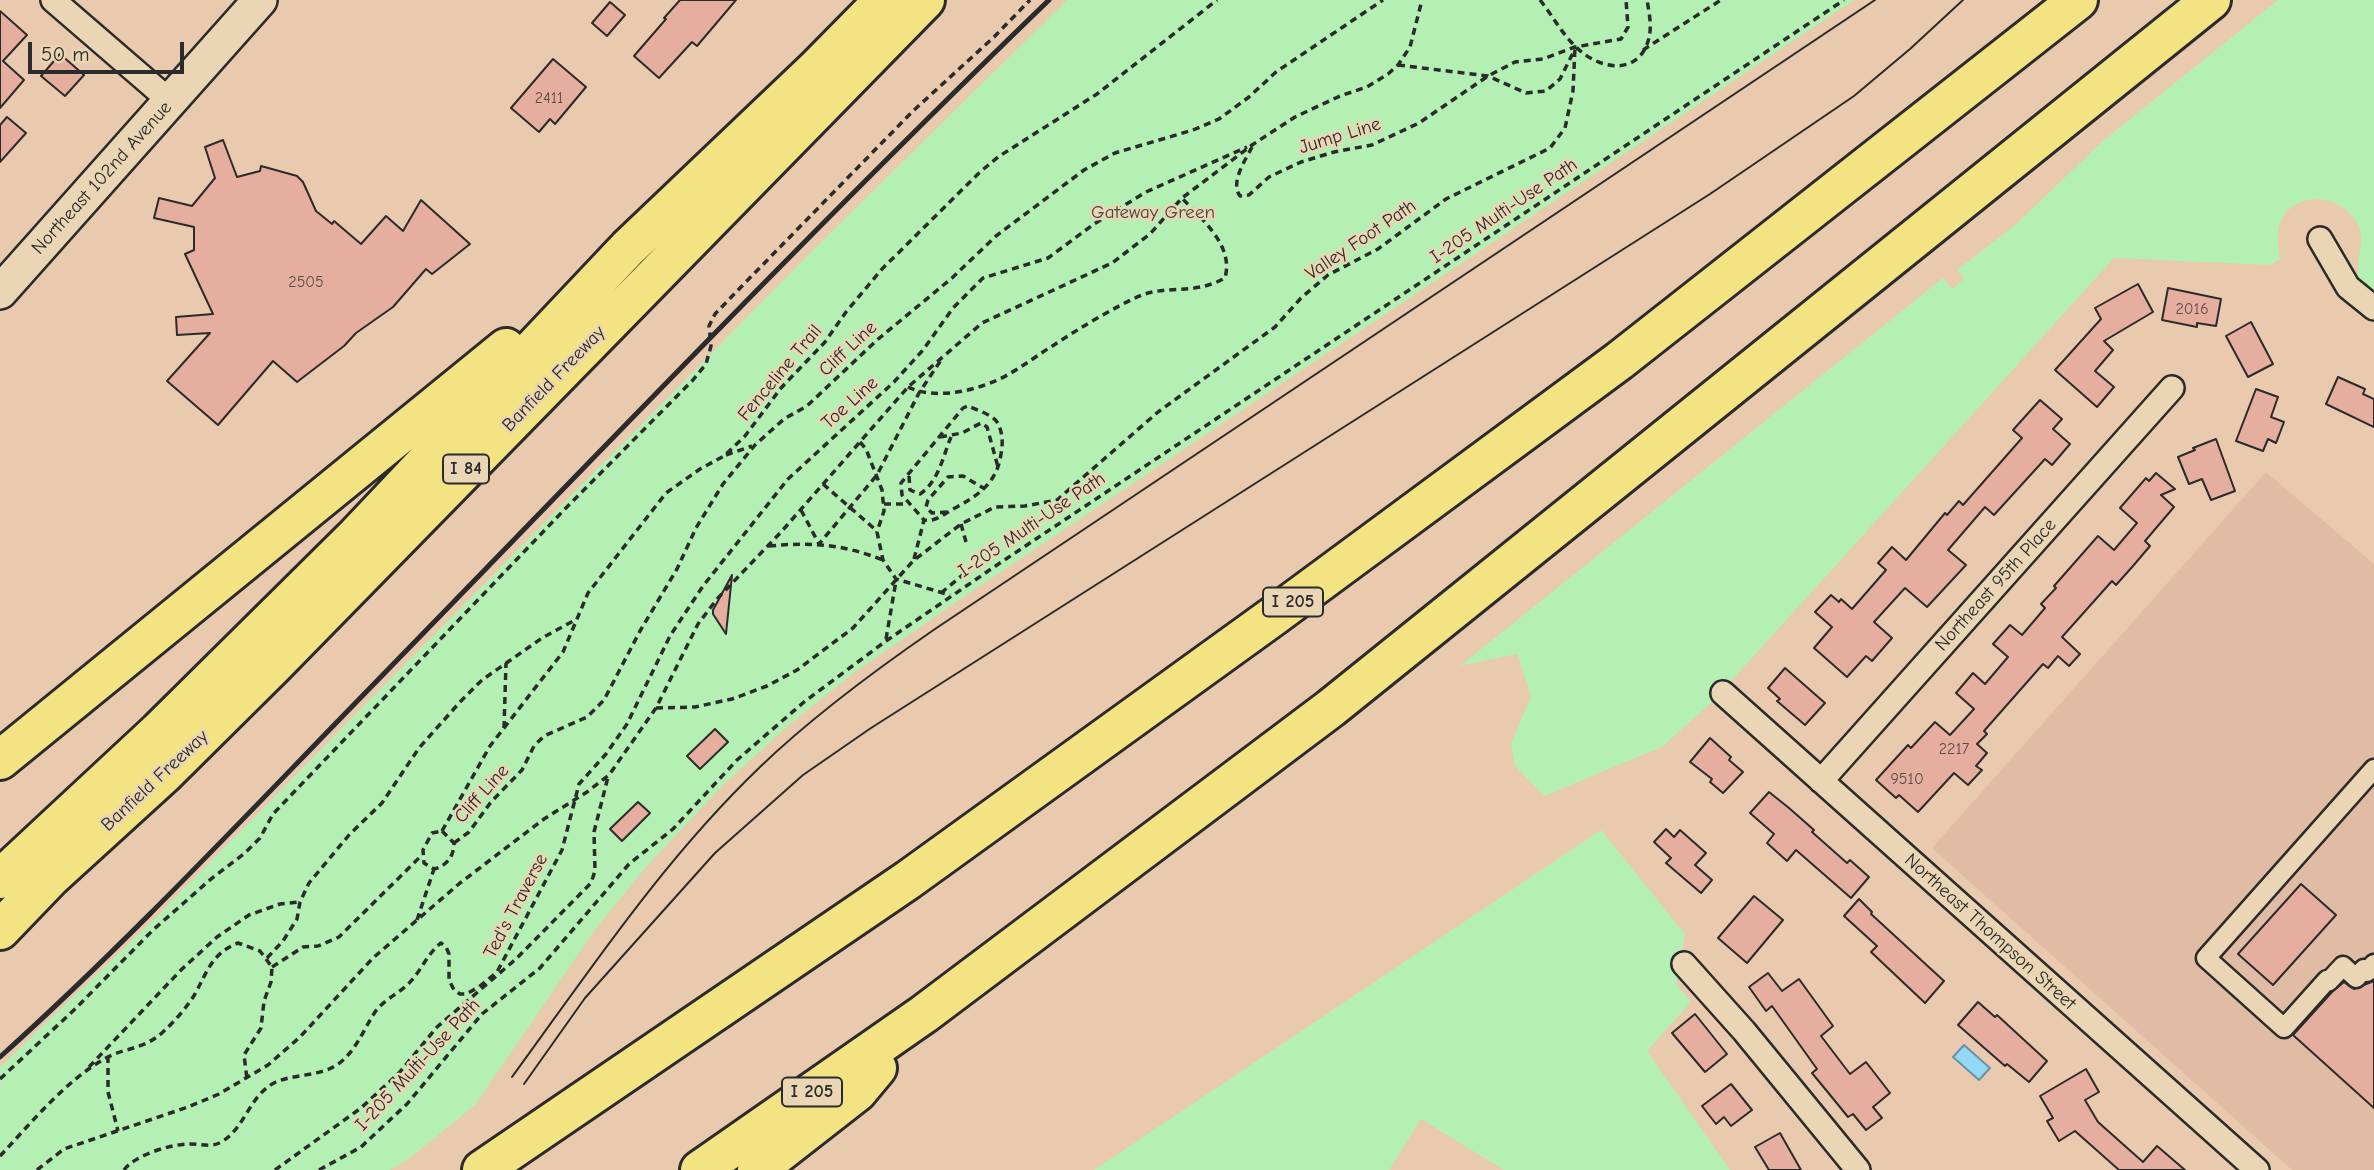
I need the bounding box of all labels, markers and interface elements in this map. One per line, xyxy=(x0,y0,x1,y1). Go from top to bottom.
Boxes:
scale bar xyxy=(32,28,187,72)
text: 50 m xyxy=(41,42,90,66)
house number: 2411 xyxy=(535,88,563,108)
street label: Northeast 102nd Avenue xyxy=(27,97,177,259)
street label: Jump Line xyxy=(1296,113,1384,159)
street label: I-205 Multi-Use Path xyxy=(1426,153,1582,269)
street label: Valley Foot Path xyxy=(1301,195,1421,285)
park label: Gateway Green xyxy=(1091,202,1215,224)
house number: 2505 xyxy=(288,272,324,292)
house number: 2016 xyxy=(2175,299,2209,319)
street label: Cliff Line xyxy=(814,316,882,382)
street label: Fenceline Trail xyxy=(733,320,827,426)
street label: Banfield Freeway xyxy=(498,321,610,437)
street label: Toe Line xyxy=(817,372,883,434)
road number: I 84 xyxy=(443,454,489,484)
street label: I-205 Multi-Use Path xyxy=(954,467,1110,583)
street label: Northeast 95th Place xyxy=(1931,514,2061,656)
road number: I 205 xyxy=(1263,588,1323,616)
street label: Banfield Freeway xyxy=(97,726,213,836)
house number: 2217 xyxy=(1939,739,1969,759)
street label: Cliff Line xyxy=(450,760,514,828)
house number: 9510 xyxy=(1890,769,1924,789)
street label: Northeast Thompson Street xyxy=(1900,849,2080,1015)
street label: Ted's Traverse xyxy=(479,850,553,962)
street label: I-205 Multi-Use Path xyxy=(351,994,485,1136)
road number: I 205 xyxy=(782,1078,842,1106)

